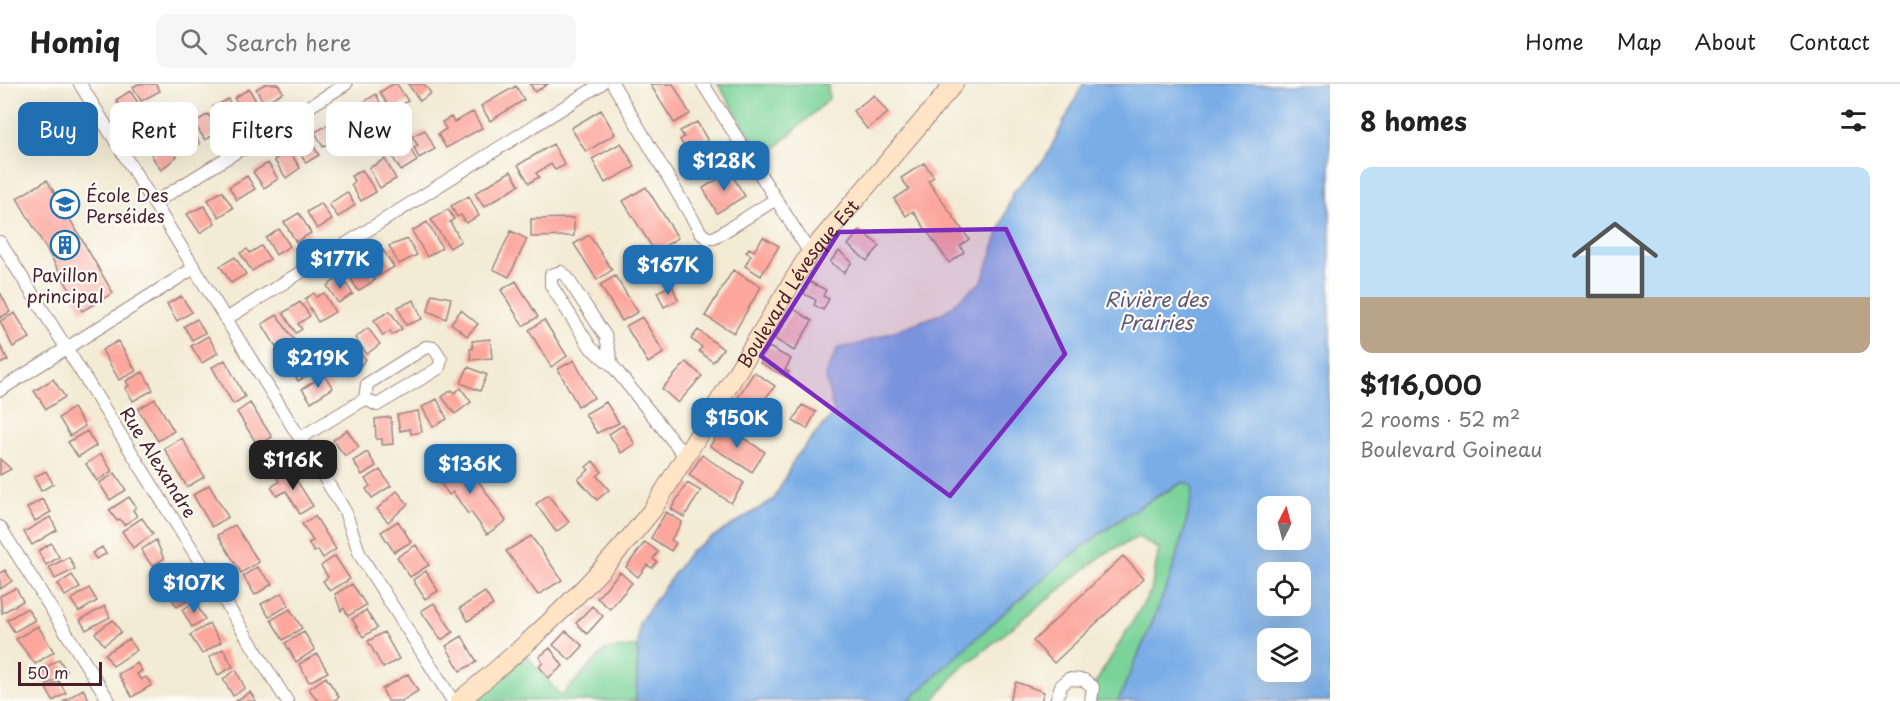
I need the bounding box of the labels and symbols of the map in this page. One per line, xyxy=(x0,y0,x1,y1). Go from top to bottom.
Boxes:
pin: $128K xyxy=(682,141,766,192)
place label: École Des Perséides xyxy=(86,181,168,229)
school or university icon: École Des Perséides xyxy=(49,188,81,220)
street label: Boulevard Lévesque Est xyxy=(730,192,865,372)
building icon: Pavillon principal xyxy=(49,229,81,261)
pin: $177K xyxy=(298,239,382,290)
pin: $167K xyxy=(626,245,710,296)
place label: Pavillon principal xyxy=(26,261,104,309)
water label: Rivière des Prairies xyxy=(1105,284,1209,337)
pin: $219K xyxy=(276,338,360,389)
pin: $150K xyxy=(695,398,779,449)
street label: Rue Alexandre xyxy=(114,401,204,523)
pin: $116K xyxy=(251,440,335,491)
pin: $136K xyxy=(428,444,512,495)
north arrow xyxy=(1257,496,1311,550)
pin: $107K xyxy=(152,563,236,614)
scale bar xyxy=(18,659,102,686)

